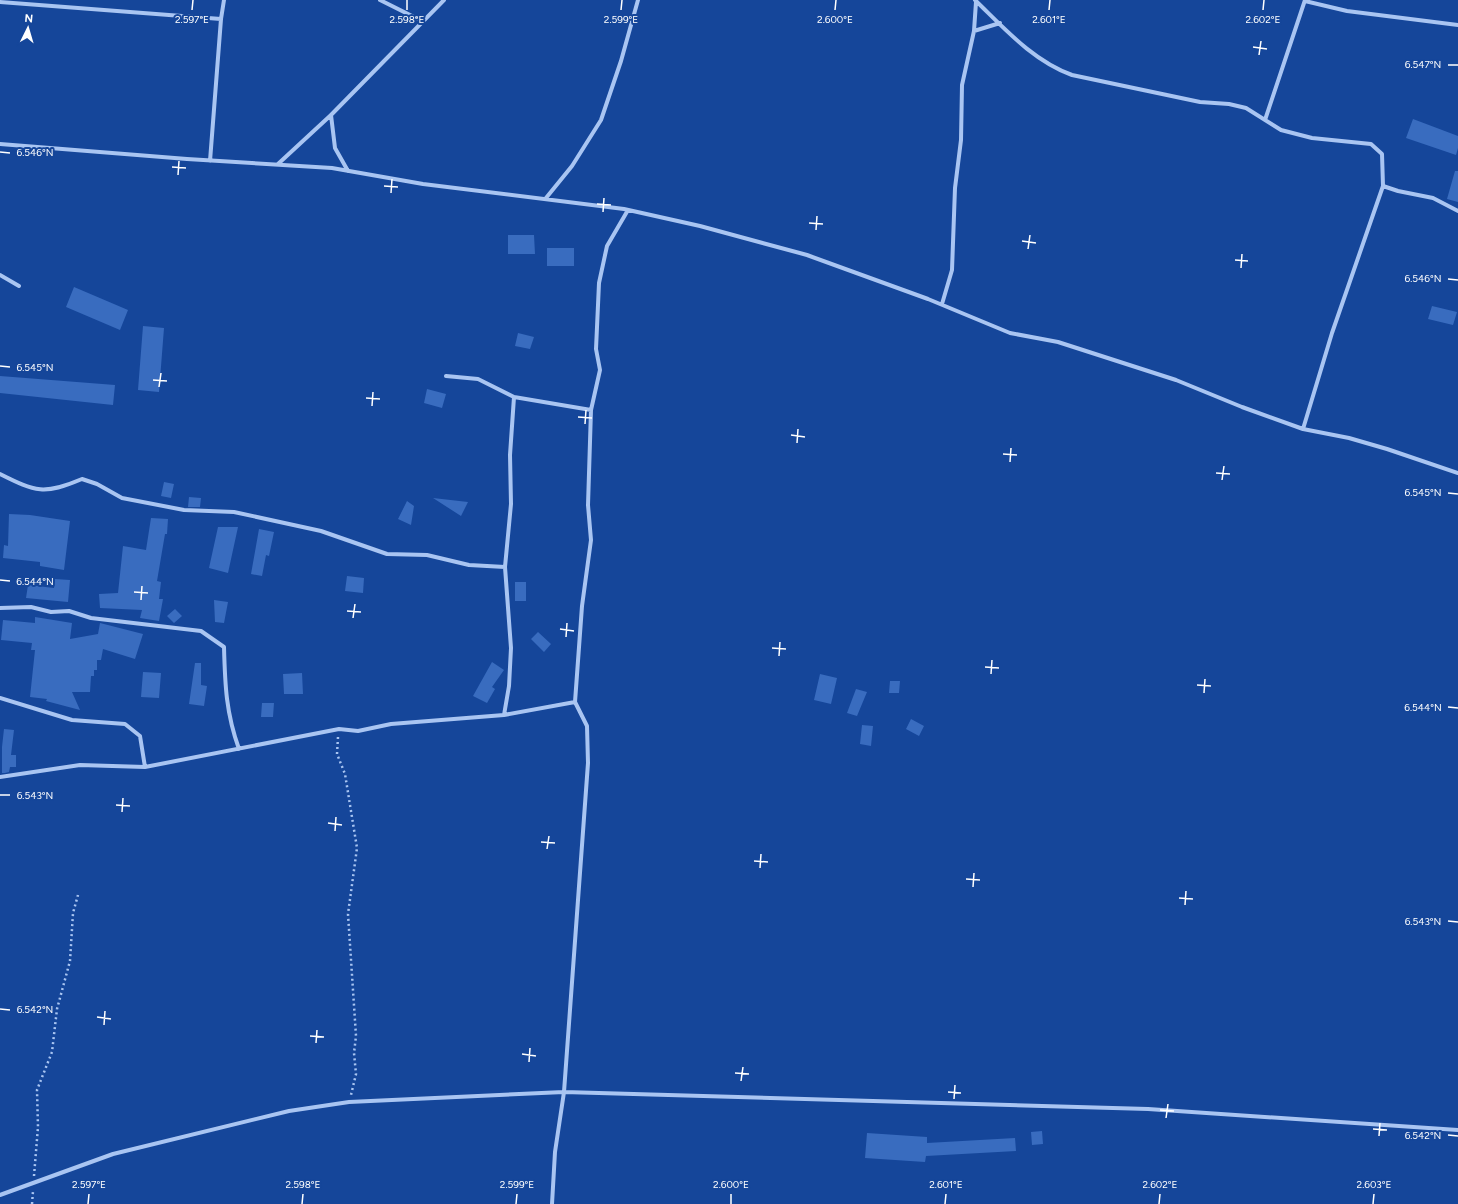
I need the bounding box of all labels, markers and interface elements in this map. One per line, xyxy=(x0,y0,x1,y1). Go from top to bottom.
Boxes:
north arrow xyxy=(8,8,48,48)
text: N xyxy=(24,12,34,25)
text: 2.597°E xyxy=(175,13,209,26)
text: 2.598°E xyxy=(390,13,424,26)
text: 2.599°E xyxy=(604,13,638,26)
text: 2.600°E xyxy=(817,13,853,26)
text: 2.601°E xyxy=(1032,13,1066,26)
text: 2.602°E xyxy=(1246,13,1281,26)
text: 6.547°N xyxy=(1405,58,1441,71)
text: 6.546°N xyxy=(17,146,53,159)
text: 6.546°N xyxy=(1405,272,1441,285)
text: 6.545°N xyxy=(17,361,53,374)
text: 6.545°N xyxy=(1405,486,1441,499)
text: 6.544°N xyxy=(16,575,54,588)
text: 6.544°N xyxy=(1404,701,1442,714)
text: 6.543°N xyxy=(17,789,53,802)
text: 6.543°N xyxy=(1405,915,1441,928)
text: 6.542°N xyxy=(17,1003,53,1016)
text: 6.542°N xyxy=(1405,1129,1441,1142)
text: 2.597°E xyxy=(72,1178,106,1191)
text: 2.598°E xyxy=(286,1178,320,1191)
text: 2.599°E xyxy=(500,1178,534,1191)
text: 2.600°E xyxy=(713,1178,749,1191)
text: 2.601°E xyxy=(929,1178,963,1191)
text: 2.602°E xyxy=(1143,1178,1178,1191)
text: 2.603°E xyxy=(1357,1178,1391,1191)

